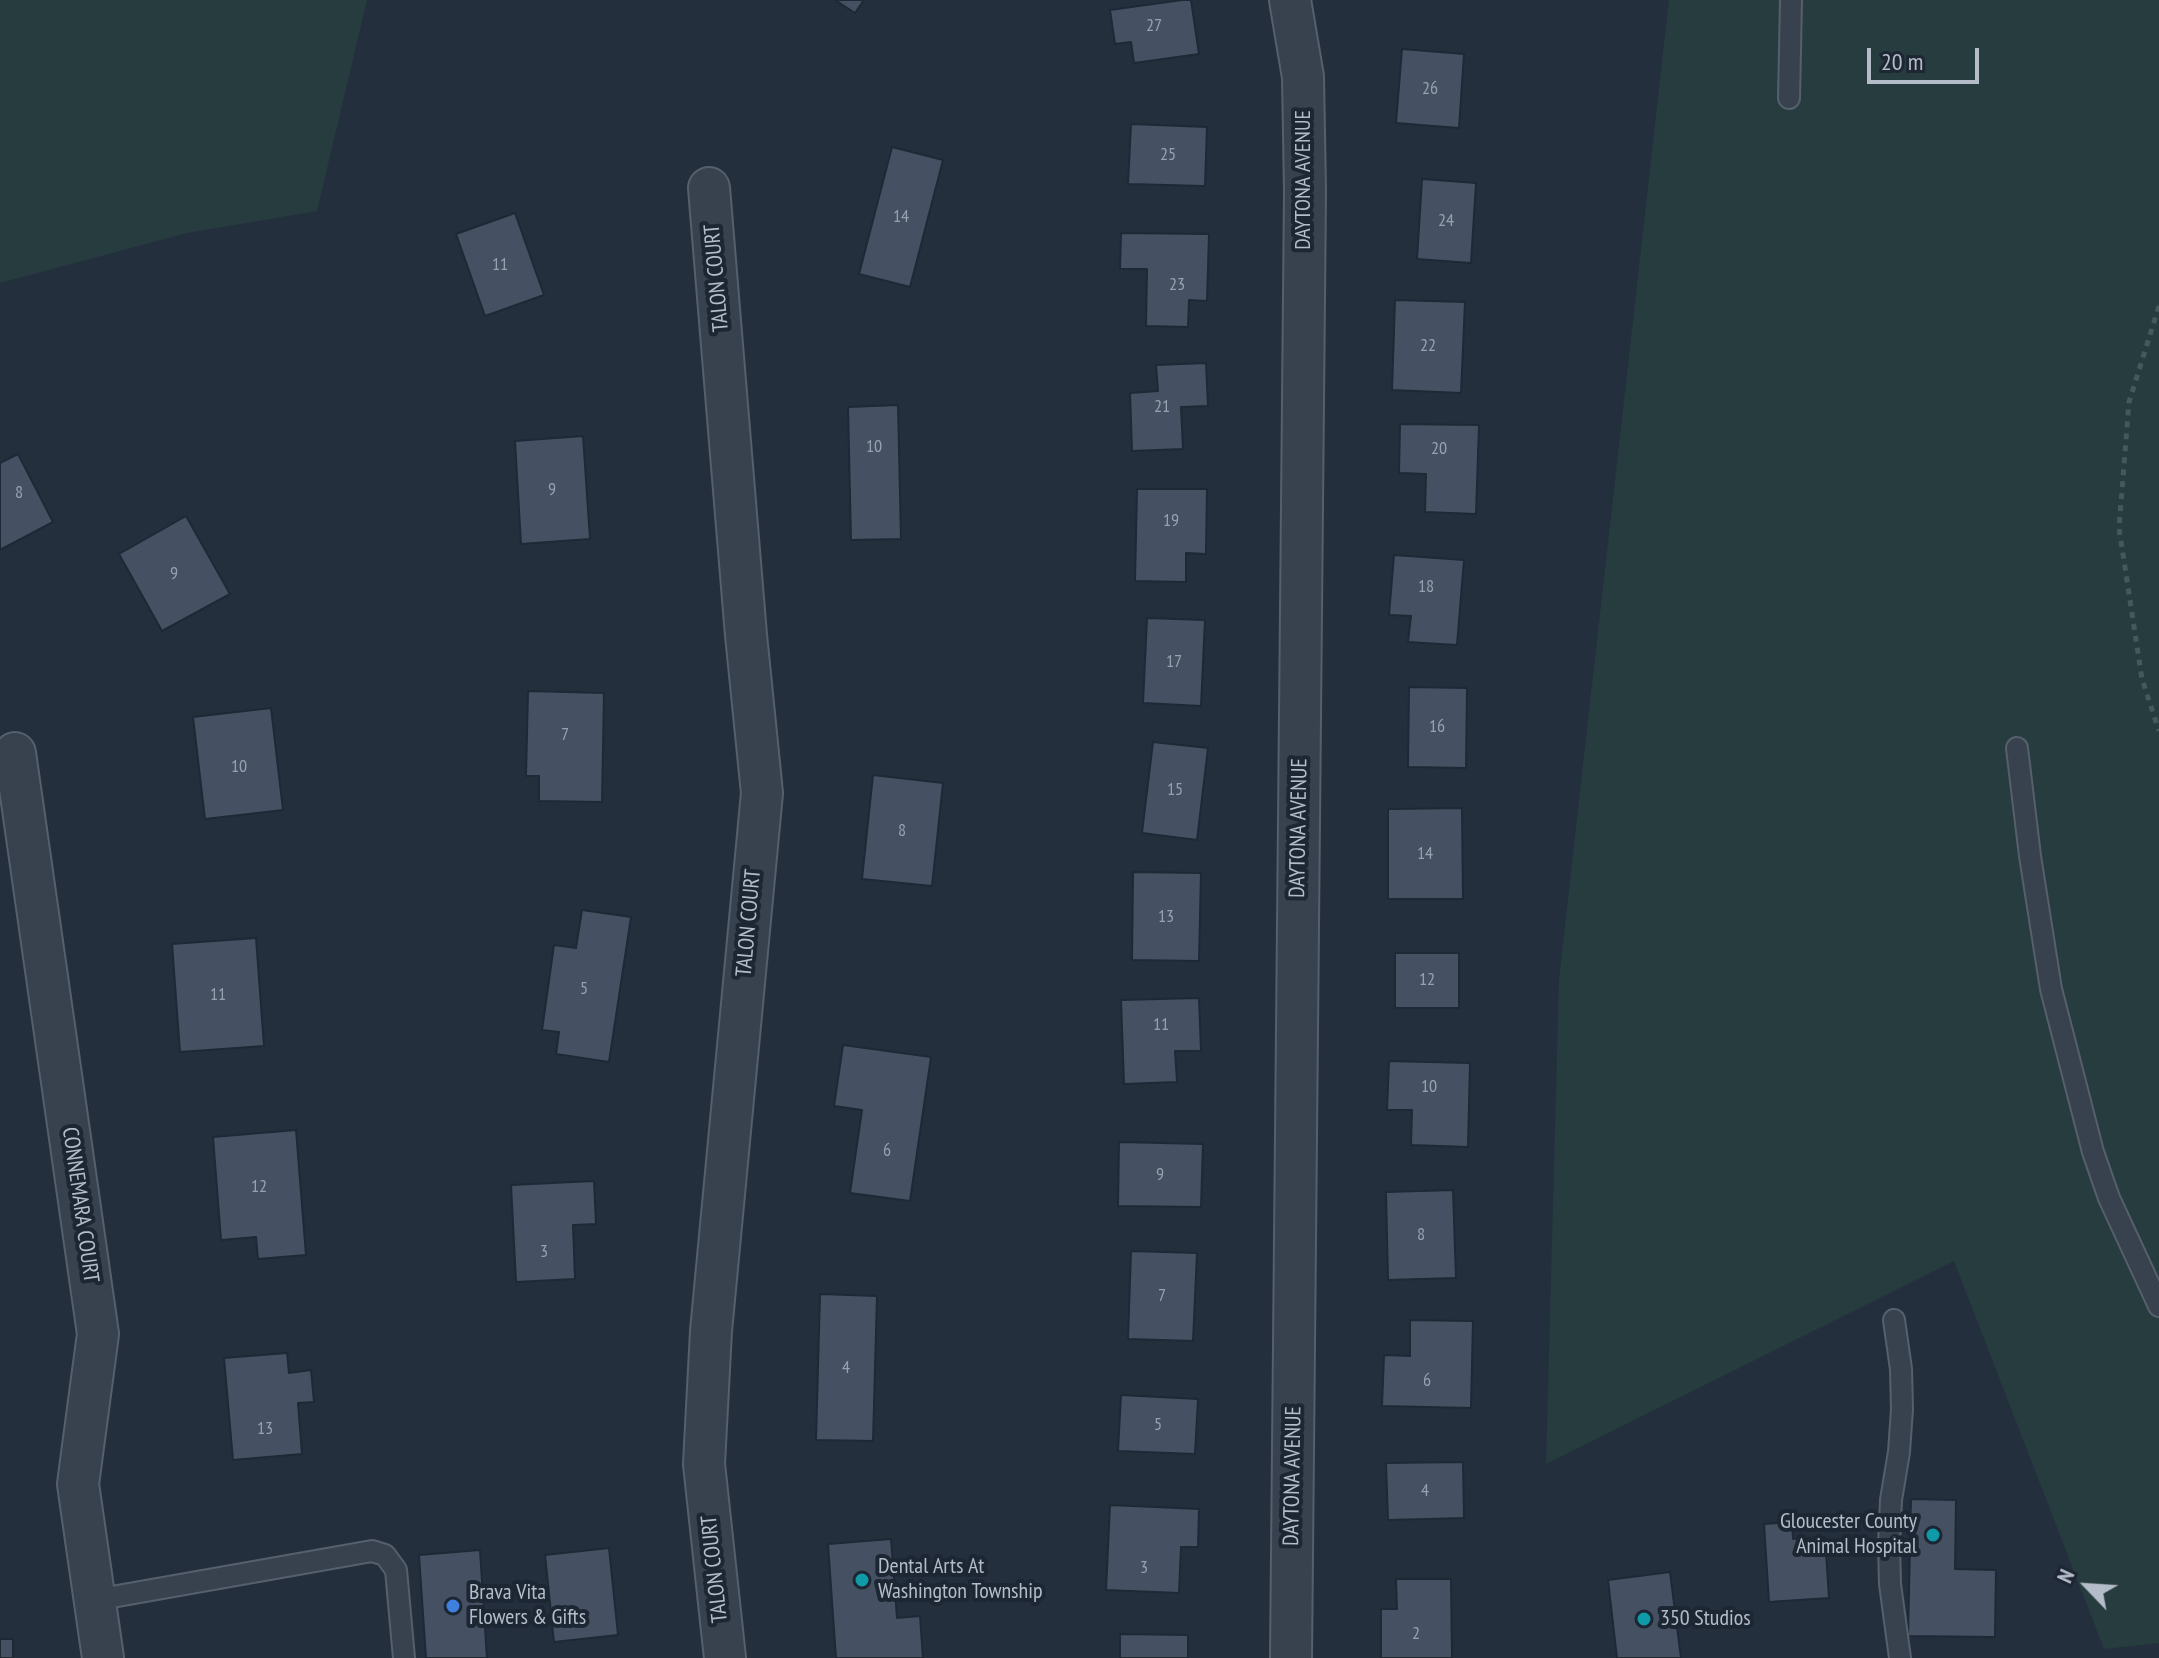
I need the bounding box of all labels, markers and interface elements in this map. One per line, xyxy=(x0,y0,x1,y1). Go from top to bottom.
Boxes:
house number: 27 xyxy=(1146,15,1162,37)
scale bar xyxy=(1871,32,1983,82)
text: 20 m xyxy=(1881,46,1923,77)
house number: 26 xyxy=(1422,78,1438,100)
street label: DAYTONA AVENUE xyxy=(1291,110,1317,250)
house number: 25 xyxy=(1160,144,1176,166)
house number: 14 xyxy=(893,206,909,228)
house number: 24 xyxy=(1438,210,1454,232)
street label: TALON COURT xyxy=(699,223,735,333)
house number: 11 xyxy=(492,254,508,276)
house number: 23 xyxy=(1169,274,1185,296)
house number: 22 xyxy=(1420,335,1436,357)
house number: 21 xyxy=(1154,396,1170,418)
house number: 10 xyxy=(866,436,882,458)
house number: 20 xyxy=(1431,438,1447,460)
house number: 9 xyxy=(548,479,556,501)
house number: 8 xyxy=(15,482,23,504)
house number: 19 xyxy=(1163,510,1179,532)
house number: 9 xyxy=(170,563,178,585)
house number: 18 xyxy=(1418,576,1434,598)
house number: 17 xyxy=(1166,651,1182,673)
house number: 16 xyxy=(1429,716,1445,738)
house number: 7 xyxy=(561,724,569,746)
house number: 10 xyxy=(231,756,247,778)
street label: DAYTONA AVENUE xyxy=(1285,758,1313,898)
house number: 15 xyxy=(1167,779,1183,801)
house number: 8 xyxy=(898,820,906,842)
house number: 14 xyxy=(1417,843,1433,865)
street label: TALON COURT xyxy=(731,868,767,978)
house number: 13 xyxy=(1158,906,1174,928)
house number: 12 xyxy=(1419,969,1435,991)
house number: 5 xyxy=(580,978,588,1000)
house number: 11 xyxy=(210,984,226,1006)
house number: 11 xyxy=(1153,1014,1169,1036)
house number: 10 xyxy=(1421,1076,1437,1098)
street label: CONNEMARA COURT xyxy=(56,1126,104,1284)
house number: 6 xyxy=(883,1140,891,1162)
house number: 9 xyxy=(1156,1164,1164,1186)
house number: 12 xyxy=(251,1176,267,1198)
house number: 8 xyxy=(1417,1224,1425,1246)
house number: 3 xyxy=(540,1241,548,1263)
house number: 7 xyxy=(1158,1285,1166,1307)
house number: 4 xyxy=(842,1357,850,1379)
house number: 6 xyxy=(1423,1370,1431,1392)
street label: DAYTONA AVENUE xyxy=(1279,1406,1307,1546)
house number: 5 xyxy=(1154,1414,1162,1436)
house number: 13 xyxy=(257,1418,273,1440)
house number: 4 xyxy=(1421,1480,1429,1502)
place label: Gloucester County Animal Hospital xyxy=(1780,1509,1917,1560)
street label: TALON COURT xyxy=(696,1514,734,1624)
marker: Gloucester County Animal Hospital xyxy=(1924,1526,1942,1544)
north arrow xyxy=(2047,1546,2127,1626)
place label: Dental Arts At Washington Township xyxy=(878,1554,1043,1606)
house number: 3 xyxy=(1140,1557,1148,1579)
text: N xyxy=(2050,1565,2080,1587)
marker: Dental Arts At Washington Township xyxy=(853,1571,871,1589)
place label: Brava Vita Flowers & Gifts xyxy=(469,1580,586,1632)
marker: Brava Vita Flowers & Gifts xyxy=(444,1597,462,1615)
place label: 350 Studios xyxy=(1660,1606,1751,1632)
marker: 350 Studios xyxy=(1635,1610,1653,1628)
house number: 2 xyxy=(1412,1623,1420,1645)

